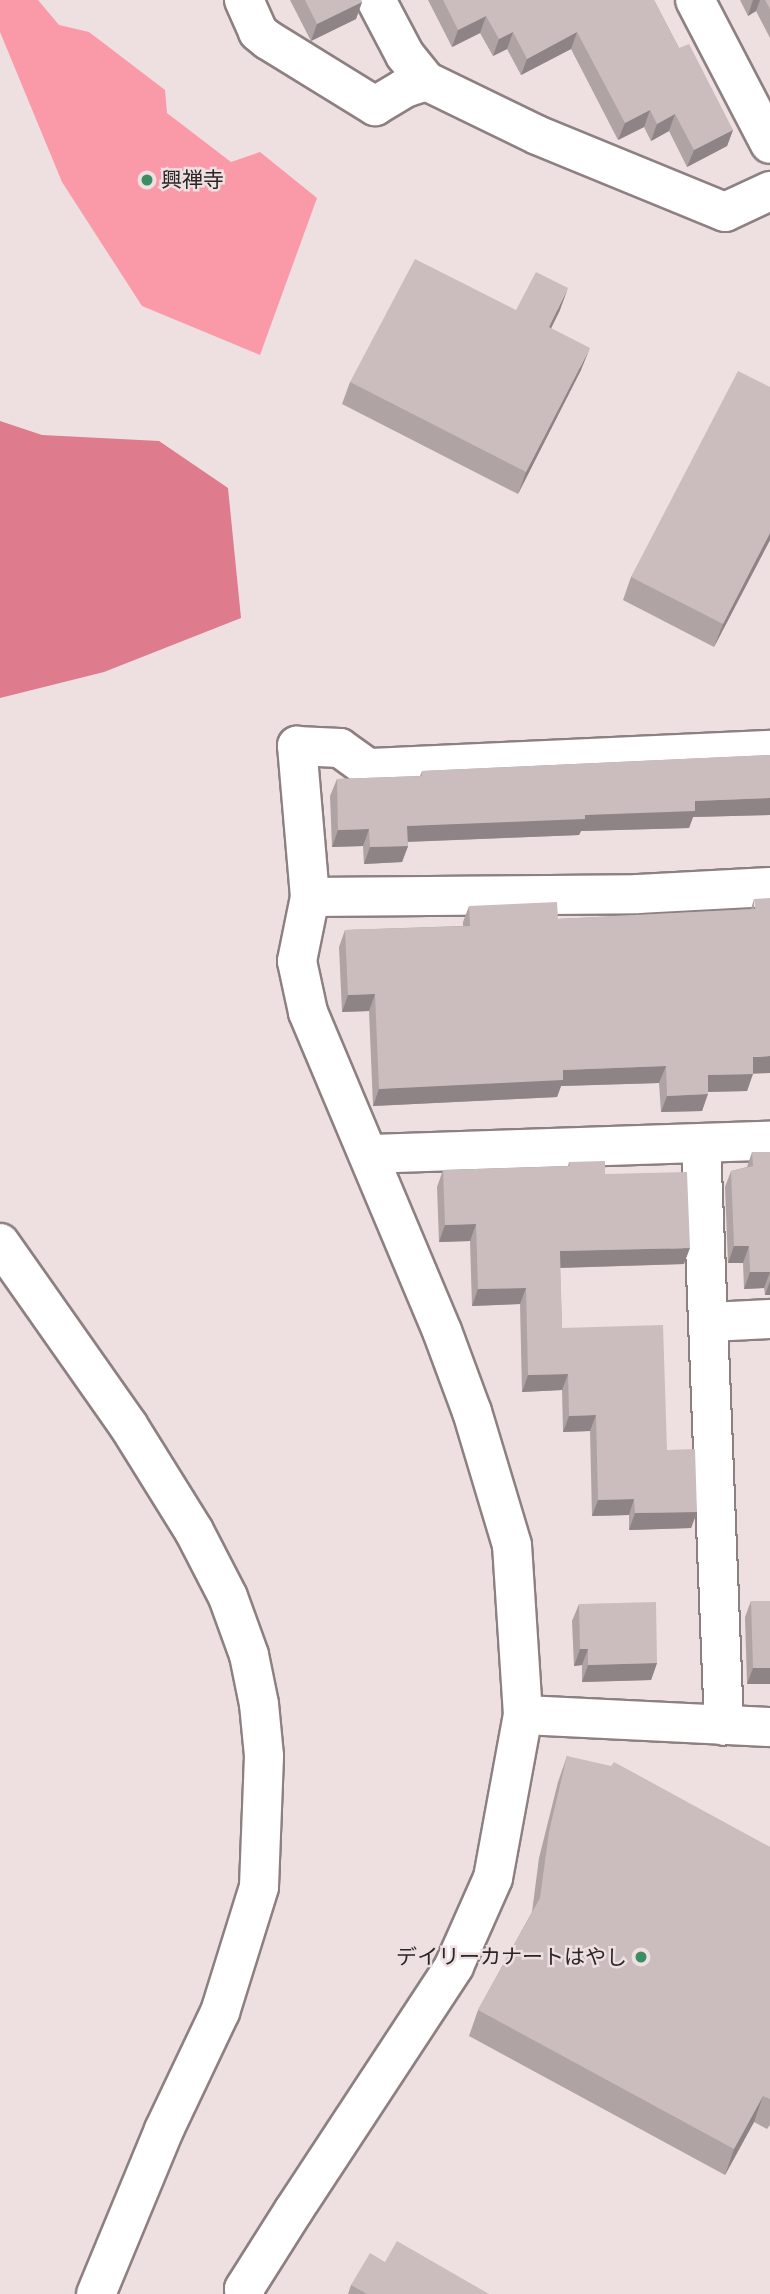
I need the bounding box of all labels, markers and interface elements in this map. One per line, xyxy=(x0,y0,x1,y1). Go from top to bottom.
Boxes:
place label: 興禅寺 xyxy=(161,167,224,193)
marker: 興禅寺 xyxy=(139,172,155,188)
place label: デイリーカナートはやし xyxy=(396,1944,627,1970)
marker: デイリーカナートはやし xyxy=(633,1949,649,1965)

